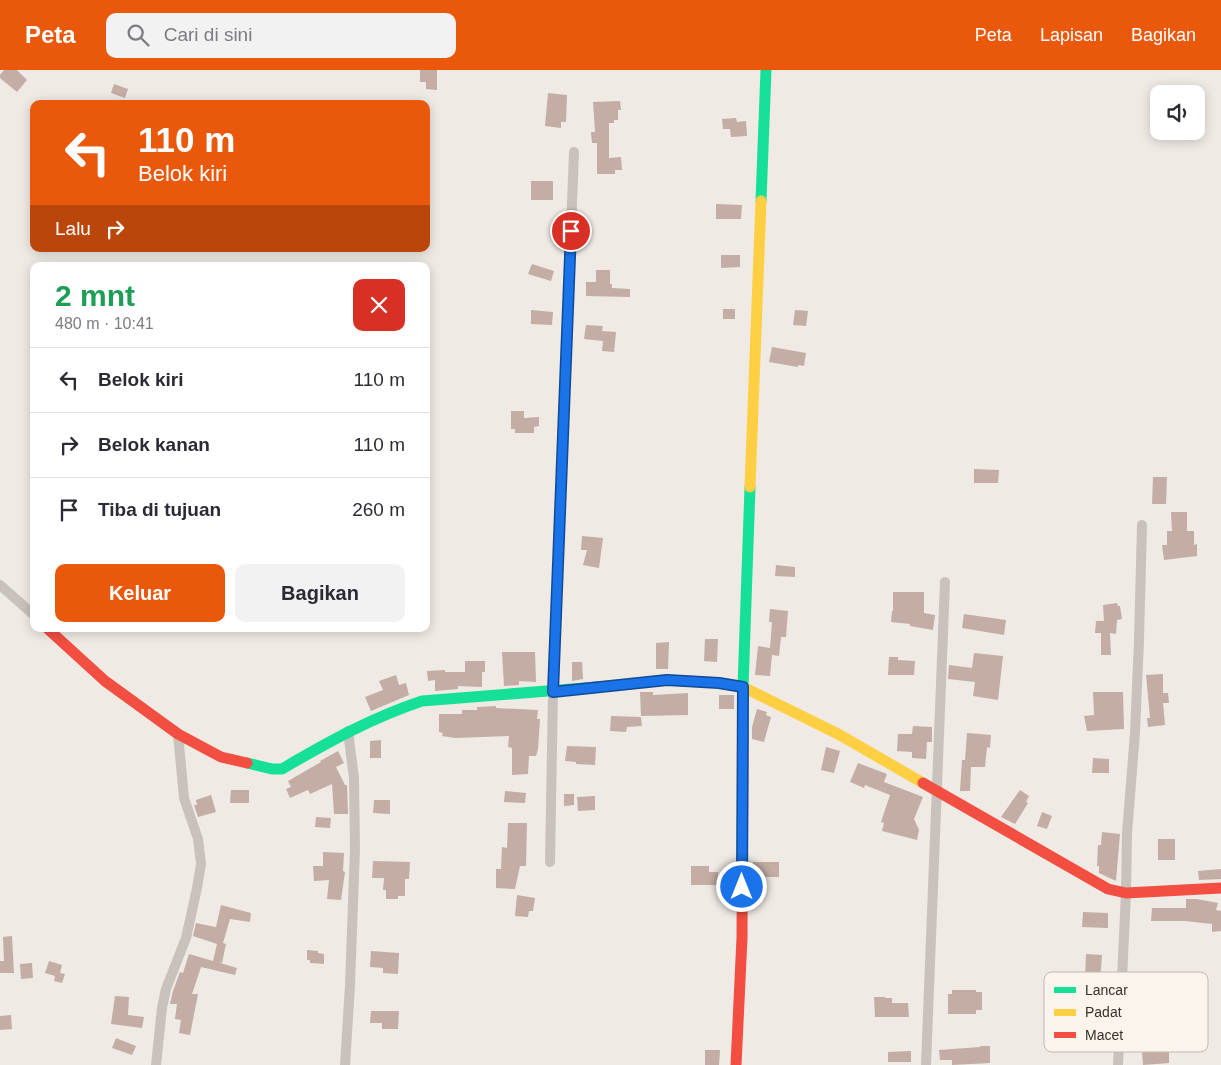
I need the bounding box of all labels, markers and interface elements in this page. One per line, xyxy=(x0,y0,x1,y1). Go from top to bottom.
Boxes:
search box xyxy=(106,13,456,58)
text: Peta xyxy=(25,21,76,48)
icon: search xyxy=(124,21,152,49)
text: Cari di sini xyxy=(164,24,252,45)
text: Peta xyxy=(975,25,1012,45)
text: Lapisan xyxy=(1040,25,1103,45)
text: Bagikan xyxy=(1131,25,1196,45)
map controls xyxy=(1150,85,1205,140)
button: sound xyxy=(1150,85,1205,140)
icon: left xyxy=(55,120,120,185)
text: 110 m xyxy=(138,120,235,159)
text: Belok kiri xyxy=(138,161,227,186)
pin xyxy=(550,210,592,252)
icon: right xyxy=(101,215,129,243)
icon: arrive xyxy=(557,217,585,245)
text: Lalu xyxy=(55,218,91,239)
text: 2 mnt xyxy=(55,279,135,312)
button: close xyxy=(353,279,405,331)
text: 480 m · 10:41 xyxy=(55,315,154,332)
icon: left xyxy=(55,366,83,394)
text: Belok kiri xyxy=(98,369,184,390)
text: 110 m xyxy=(354,369,405,390)
icon: right xyxy=(55,431,83,459)
text: Belok kanan xyxy=(98,434,210,455)
text: 110 m xyxy=(354,434,405,455)
icon: arrive xyxy=(55,496,83,524)
text: Tiba di tujuan xyxy=(98,499,221,520)
text: 260 m xyxy=(352,499,405,520)
button: Keluar xyxy=(55,564,225,622)
button: Bagikan xyxy=(235,564,405,622)
position arrow xyxy=(715,860,767,912)
legend xyxy=(1044,972,1208,1052)
text: Lancar xyxy=(1085,982,1128,998)
text: Padat xyxy=(1085,1004,1122,1020)
text: Macet xyxy=(1085,1027,1123,1043)

